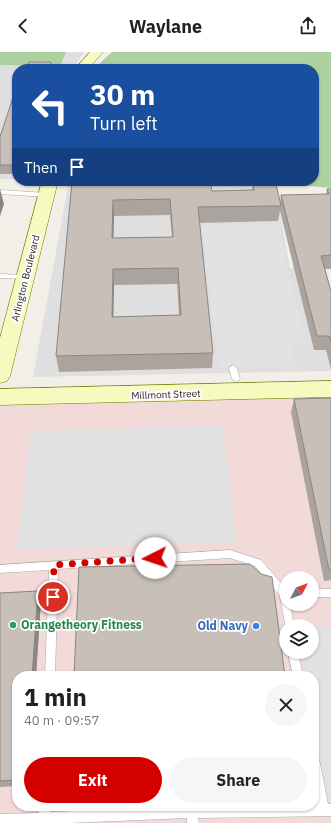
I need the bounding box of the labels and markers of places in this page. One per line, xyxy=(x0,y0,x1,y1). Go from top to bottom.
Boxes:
pin xyxy=(36,580,70,614)
place label: Orangetheory Fitness xyxy=(21,617,142,632)
place label: Old Navy xyxy=(197,618,249,633)
marker: Orangetheory Fitness xyxy=(8,620,18,630)
marker: Old Navy xyxy=(251,621,261,631)

